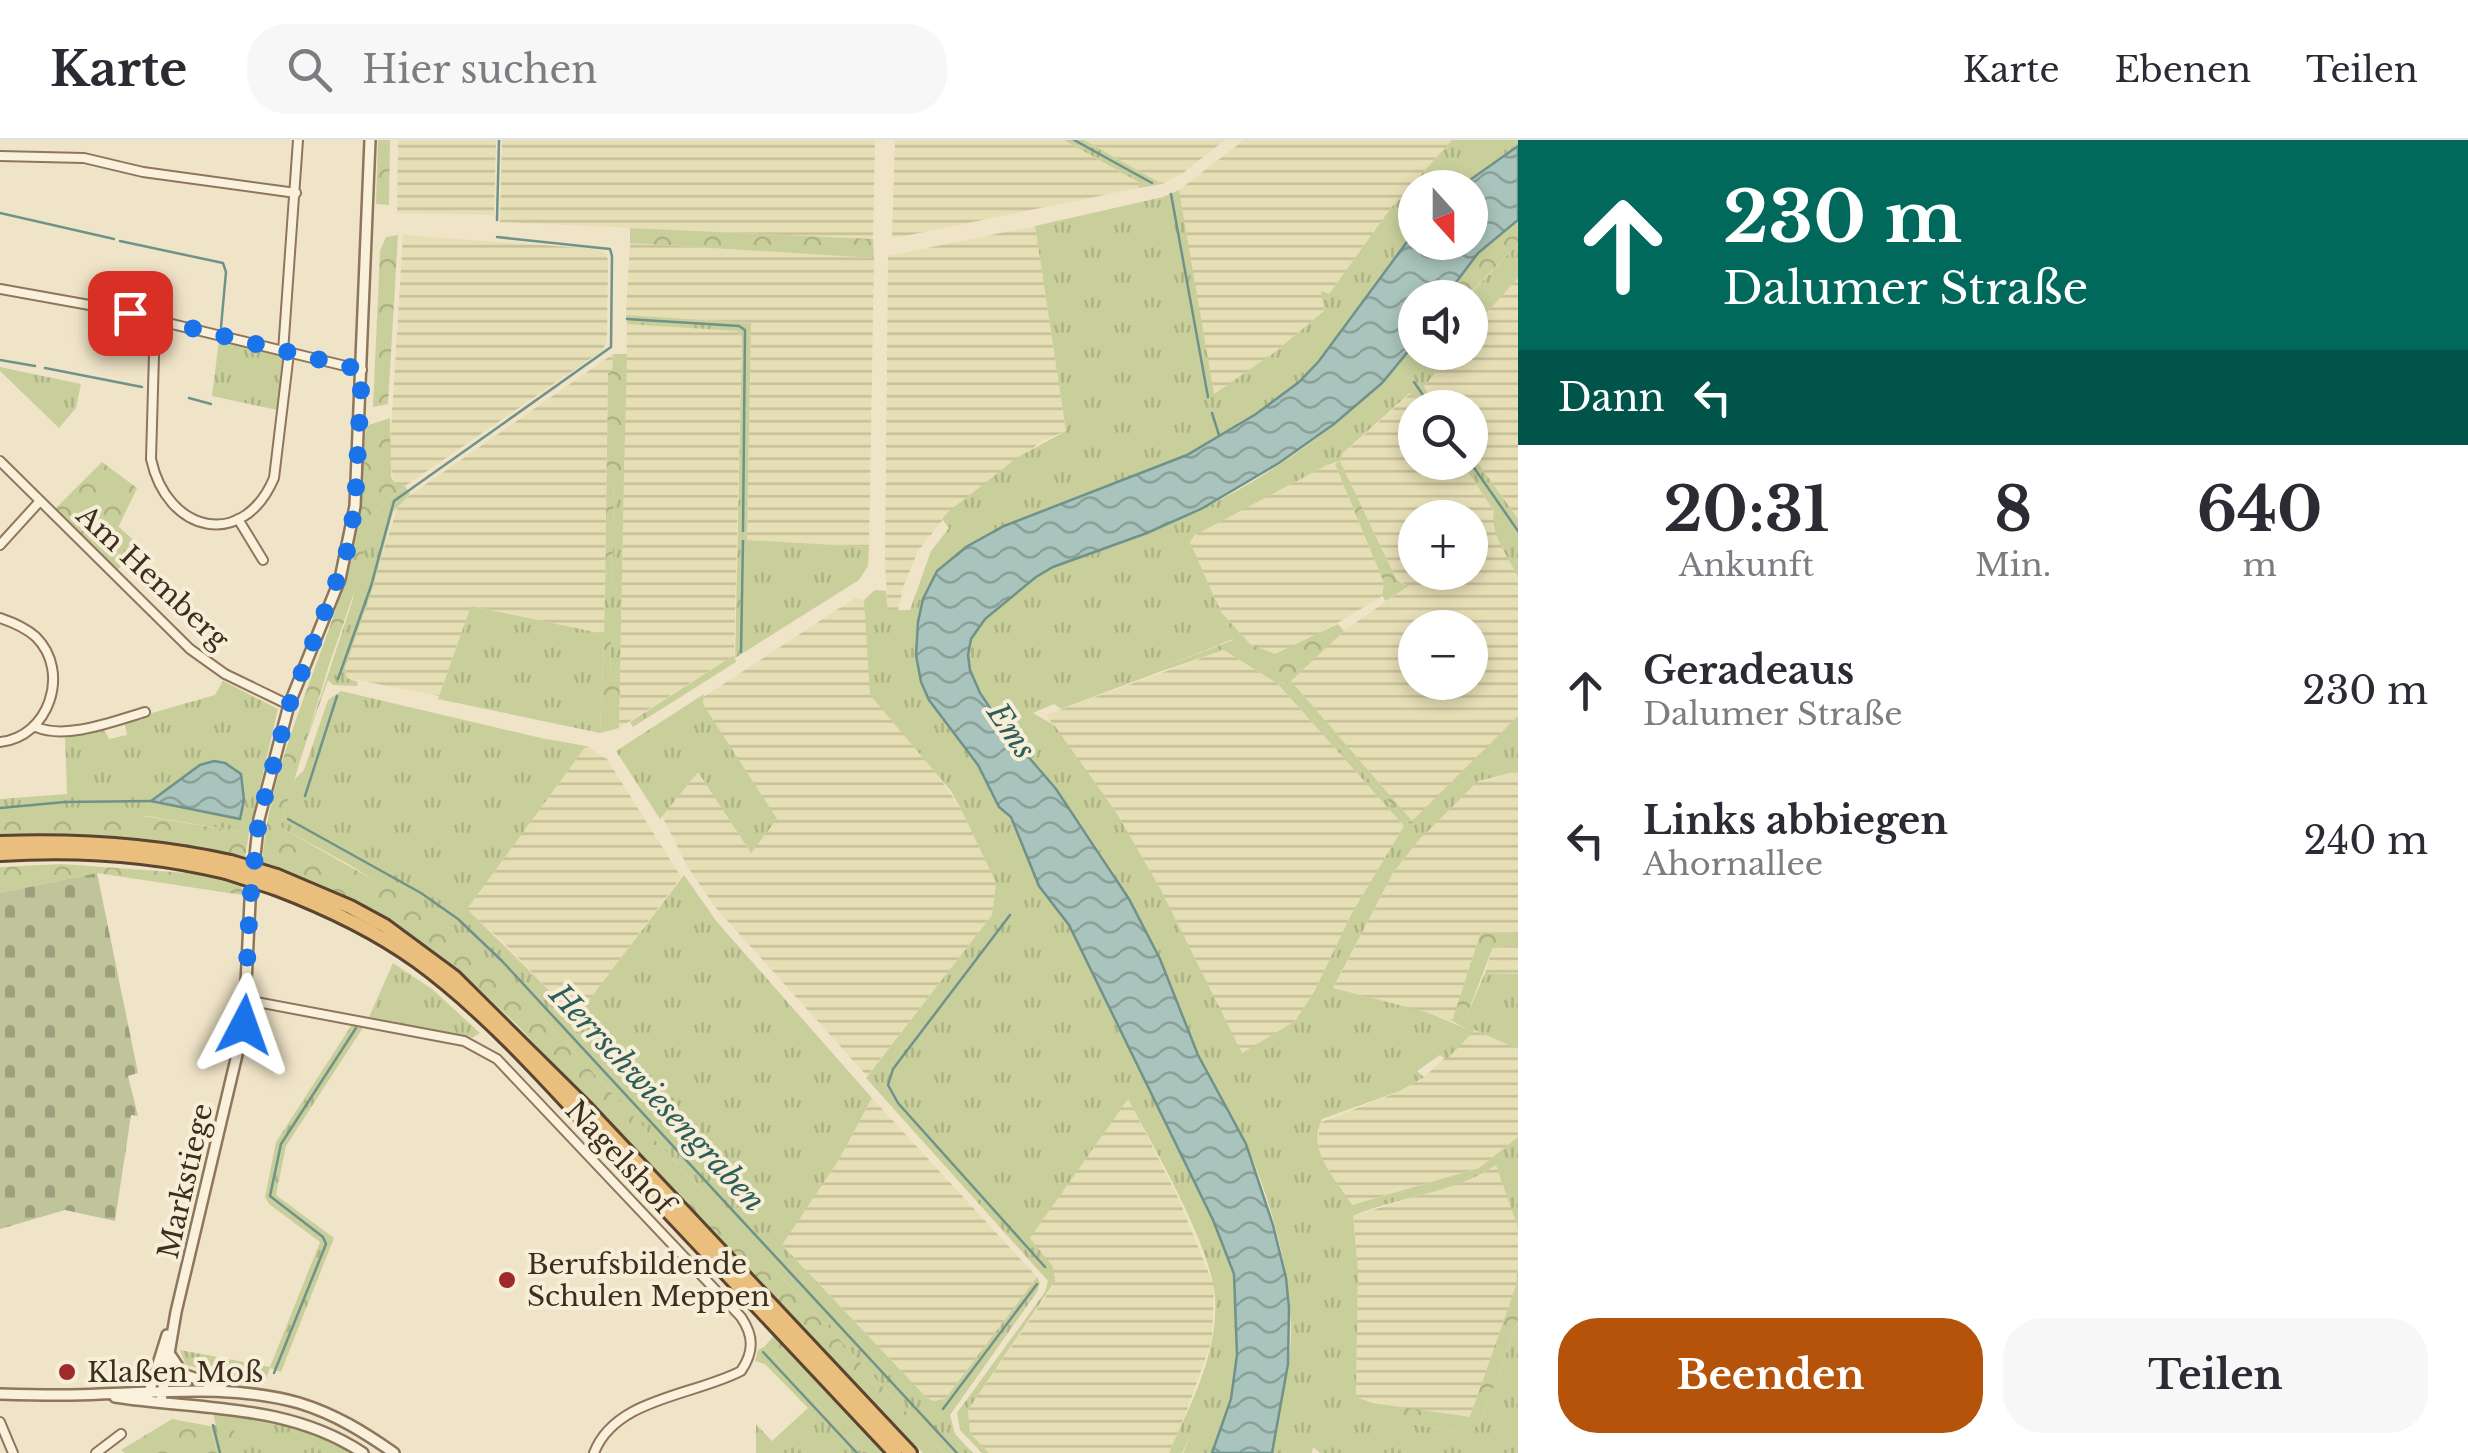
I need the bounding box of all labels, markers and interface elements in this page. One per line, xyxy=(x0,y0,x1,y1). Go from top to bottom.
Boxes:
search box xyxy=(247,24,947,114)
text: Karte xyxy=(50,39,187,99)
icon: search xyxy=(282,42,337,97)
text: Hier suchen xyxy=(362,46,597,93)
text: Karte xyxy=(1963,48,2059,91)
text: Ebenen xyxy=(2114,48,2251,91)
text: Teilen xyxy=(2306,48,2418,91)
north arrow xyxy=(1398,170,1488,260)
map controls xyxy=(1398,170,1488,700)
text: 230 m xyxy=(1723,174,1962,261)
icon: ahead xyxy=(1558,180,1688,310)
text: Dalumer Straße xyxy=(1723,260,2088,316)
pin xyxy=(88,271,173,356)
button: sound xyxy=(1398,280,1488,370)
icon: arrive xyxy=(103,286,158,341)
icon: left xyxy=(1685,370,1740,425)
text: Dann xyxy=(1558,374,1665,421)
button: search xyxy=(1398,390,1488,480)
text: 20:31 xyxy=(1664,473,1829,547)
text: 8 xyxy=(1994,473,2032,547)
text: 640 xyxy=(2197,473,2322,547)
street label: Am Hemberg xyxy=(69,497,237,658)
button: + xyxy=(1398,500,1488,590)
text: Ankunft xyxy=(1679,545,1814,585)
text: Min. xyxy=(1975,545,2051,585)
text: m xyxy=(2242,545,2277,585)
button: − xyxy=(1398,610,1488,700)
text: Geradeaus xyxy=(1643,647,1854,694)
icon: ahead xyxy=(1558,663,1613,718)
text: 230 m xyxy=(2302,667,2428,714)
text: Dalumer Straße xyxy=(1643,694,1903,734)
water label: Ems xyxy=(979,695,1043,766)
text: Links abbiegen xyxy=(1643,797,1948,844)
icon: left xyxy=(1558,813,1613,868)
text: 240 m xyxy=(2304,817,2428,864)
text: Ahornallee xyxy=(1643,844,1823,884)
position arrow xyxy=(192,973,296,1077)
water label: Herrschwiesengraben xyxy=(542,975,772,1219)
street label: Nagelshof xyxy=(558,1093,684,1224)
street label: Markstiege xyxy=(151,1100,220,1262)
place label: Berufsbildende Schulen Meppen xyxy=(527,1247,770,1314)
marker: Berufsbildende Schulen Meppen xyxy=(496,1269,518,1291)
button: Beenden xyxy=(1558,1318,1983,1433)
button: Teilen xyxy=(2003,1318,2428,1433)
place label: Klaßen Moß xyxy=(87,1355,263,1390)
marker: Klaßen Moß xyxy=(56,1361,78,1383)

